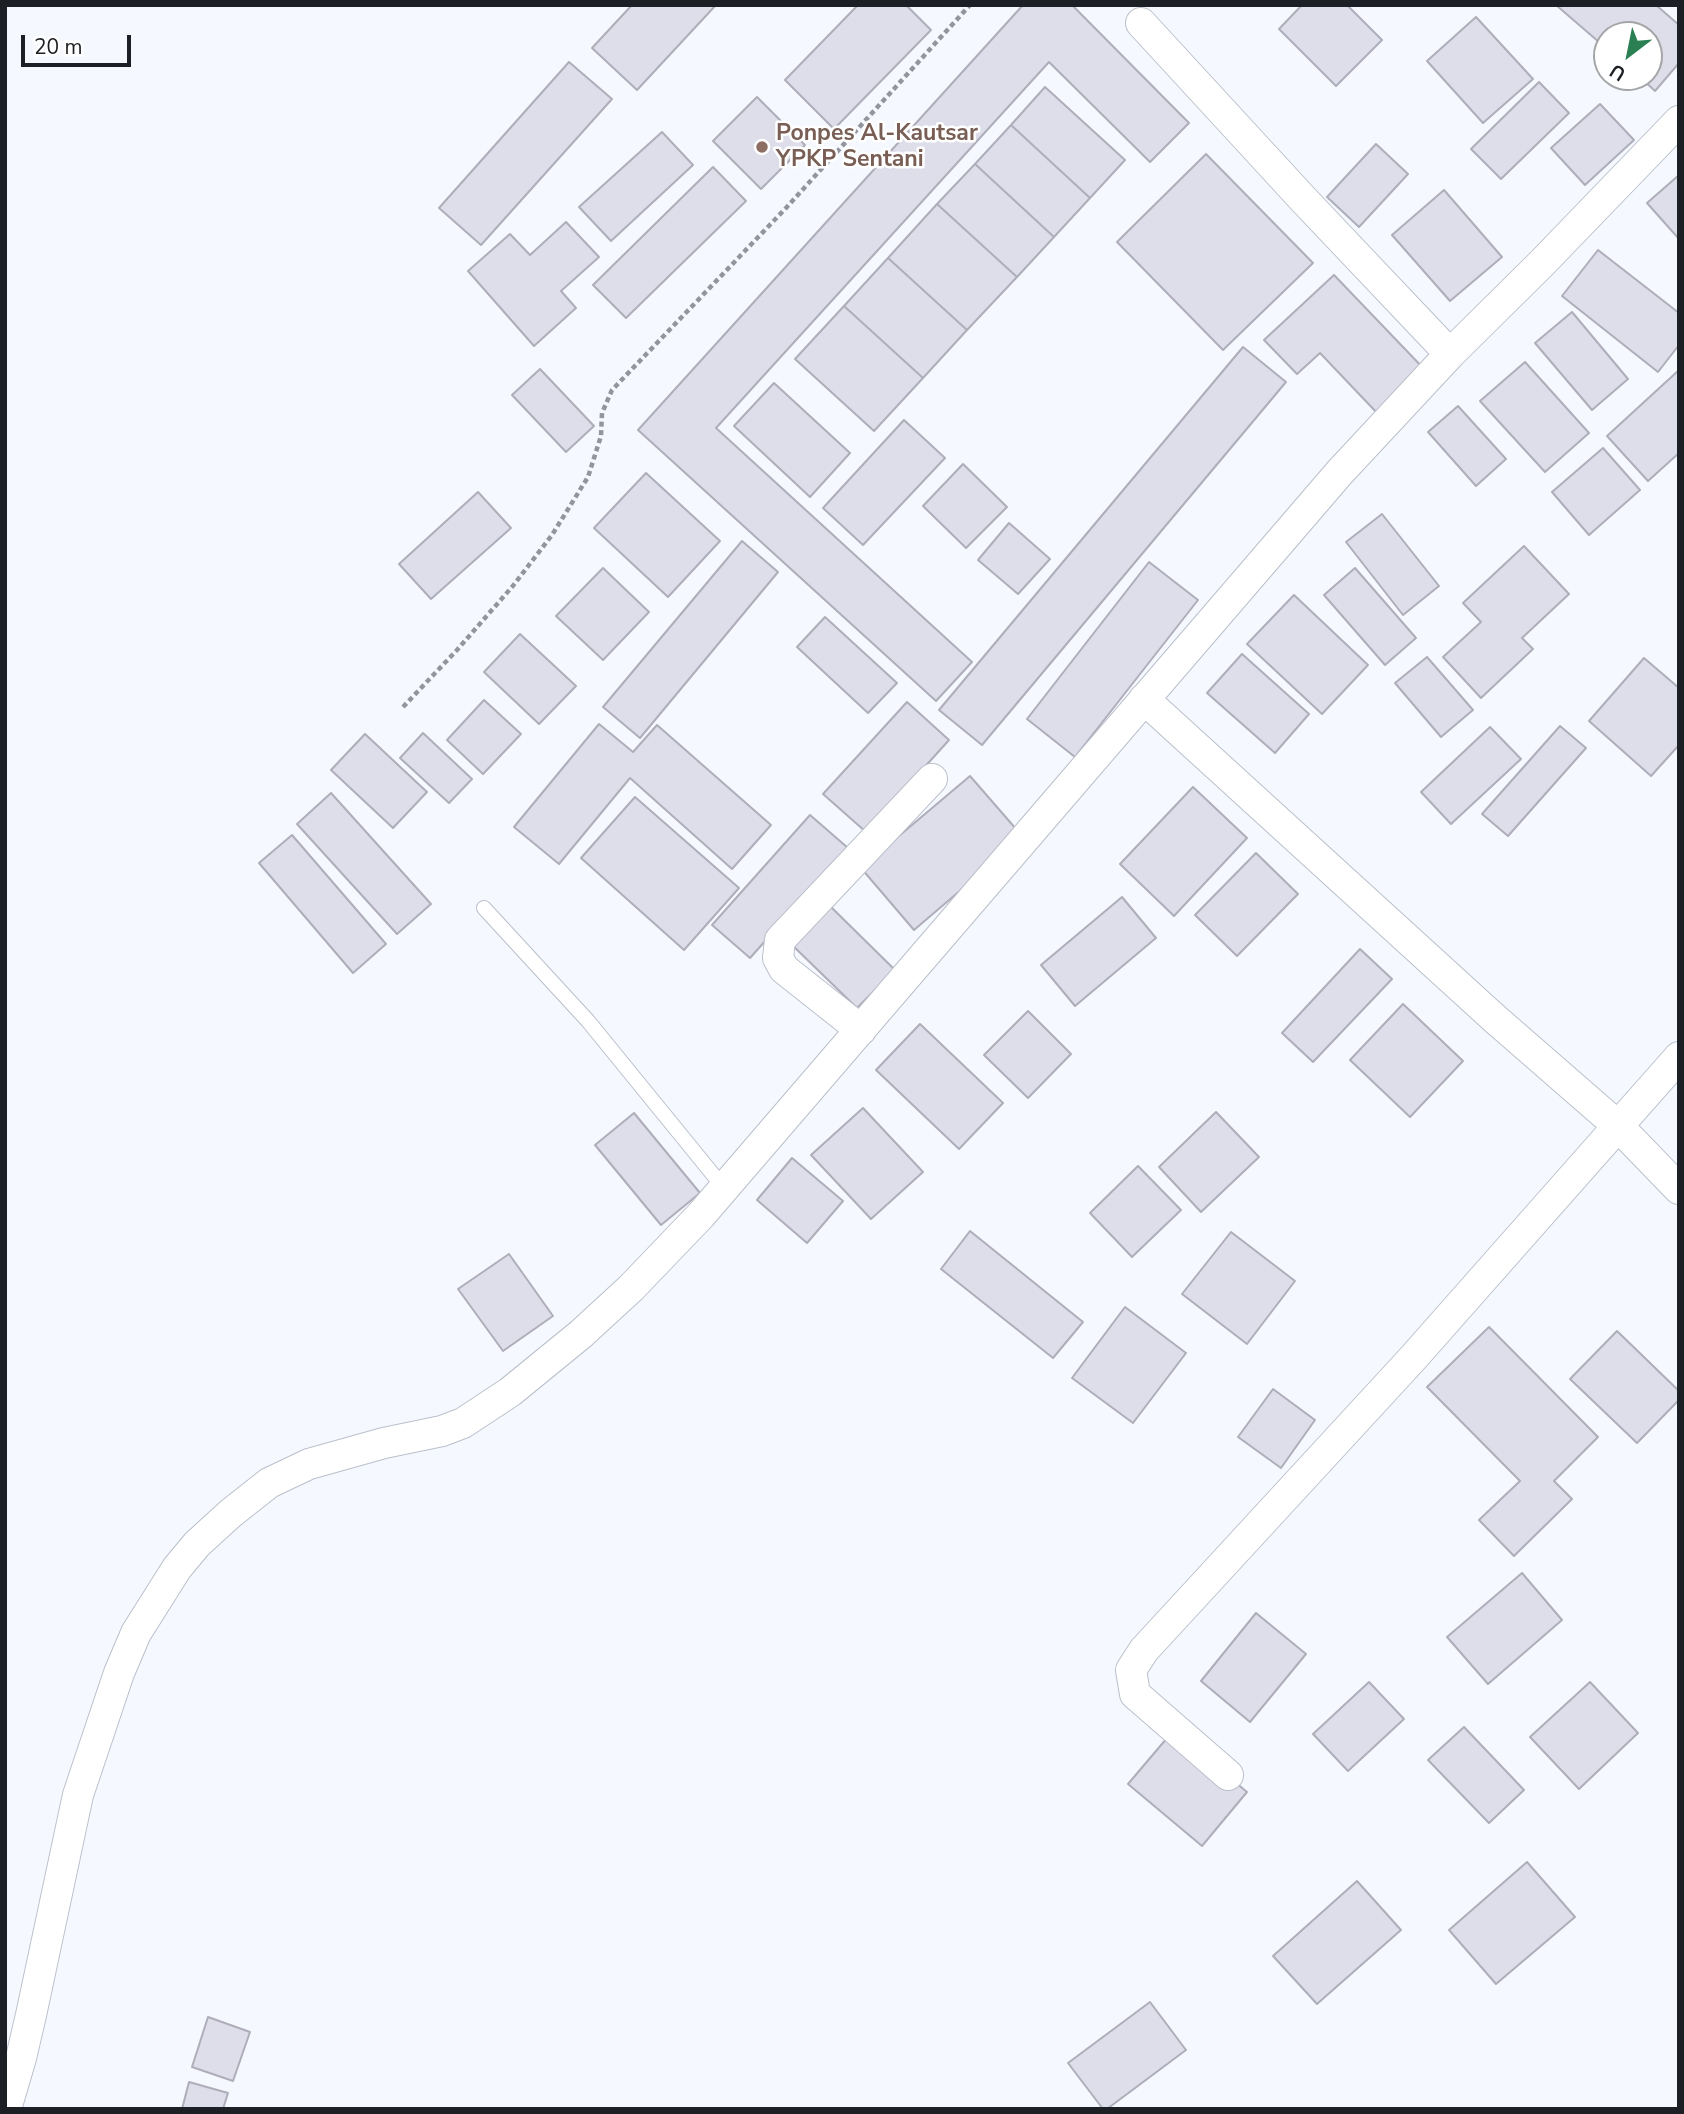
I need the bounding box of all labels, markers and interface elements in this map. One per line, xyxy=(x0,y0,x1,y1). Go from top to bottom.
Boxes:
scale bar xyxy=(24,21,135,65)
north arrow xyxy=(1593,21,1663,91)
text: 20 m xyxy=(34,33,83,61)
text: U xyxy=(1605,57,1631,87)
place label: Ponpes Al-Kautsar YPKP Sentani xyxy=(776,120,978,174)
marker: Ponpes Al-Kautsar YPKP Sentani xyxy=(754,139,770,155)

